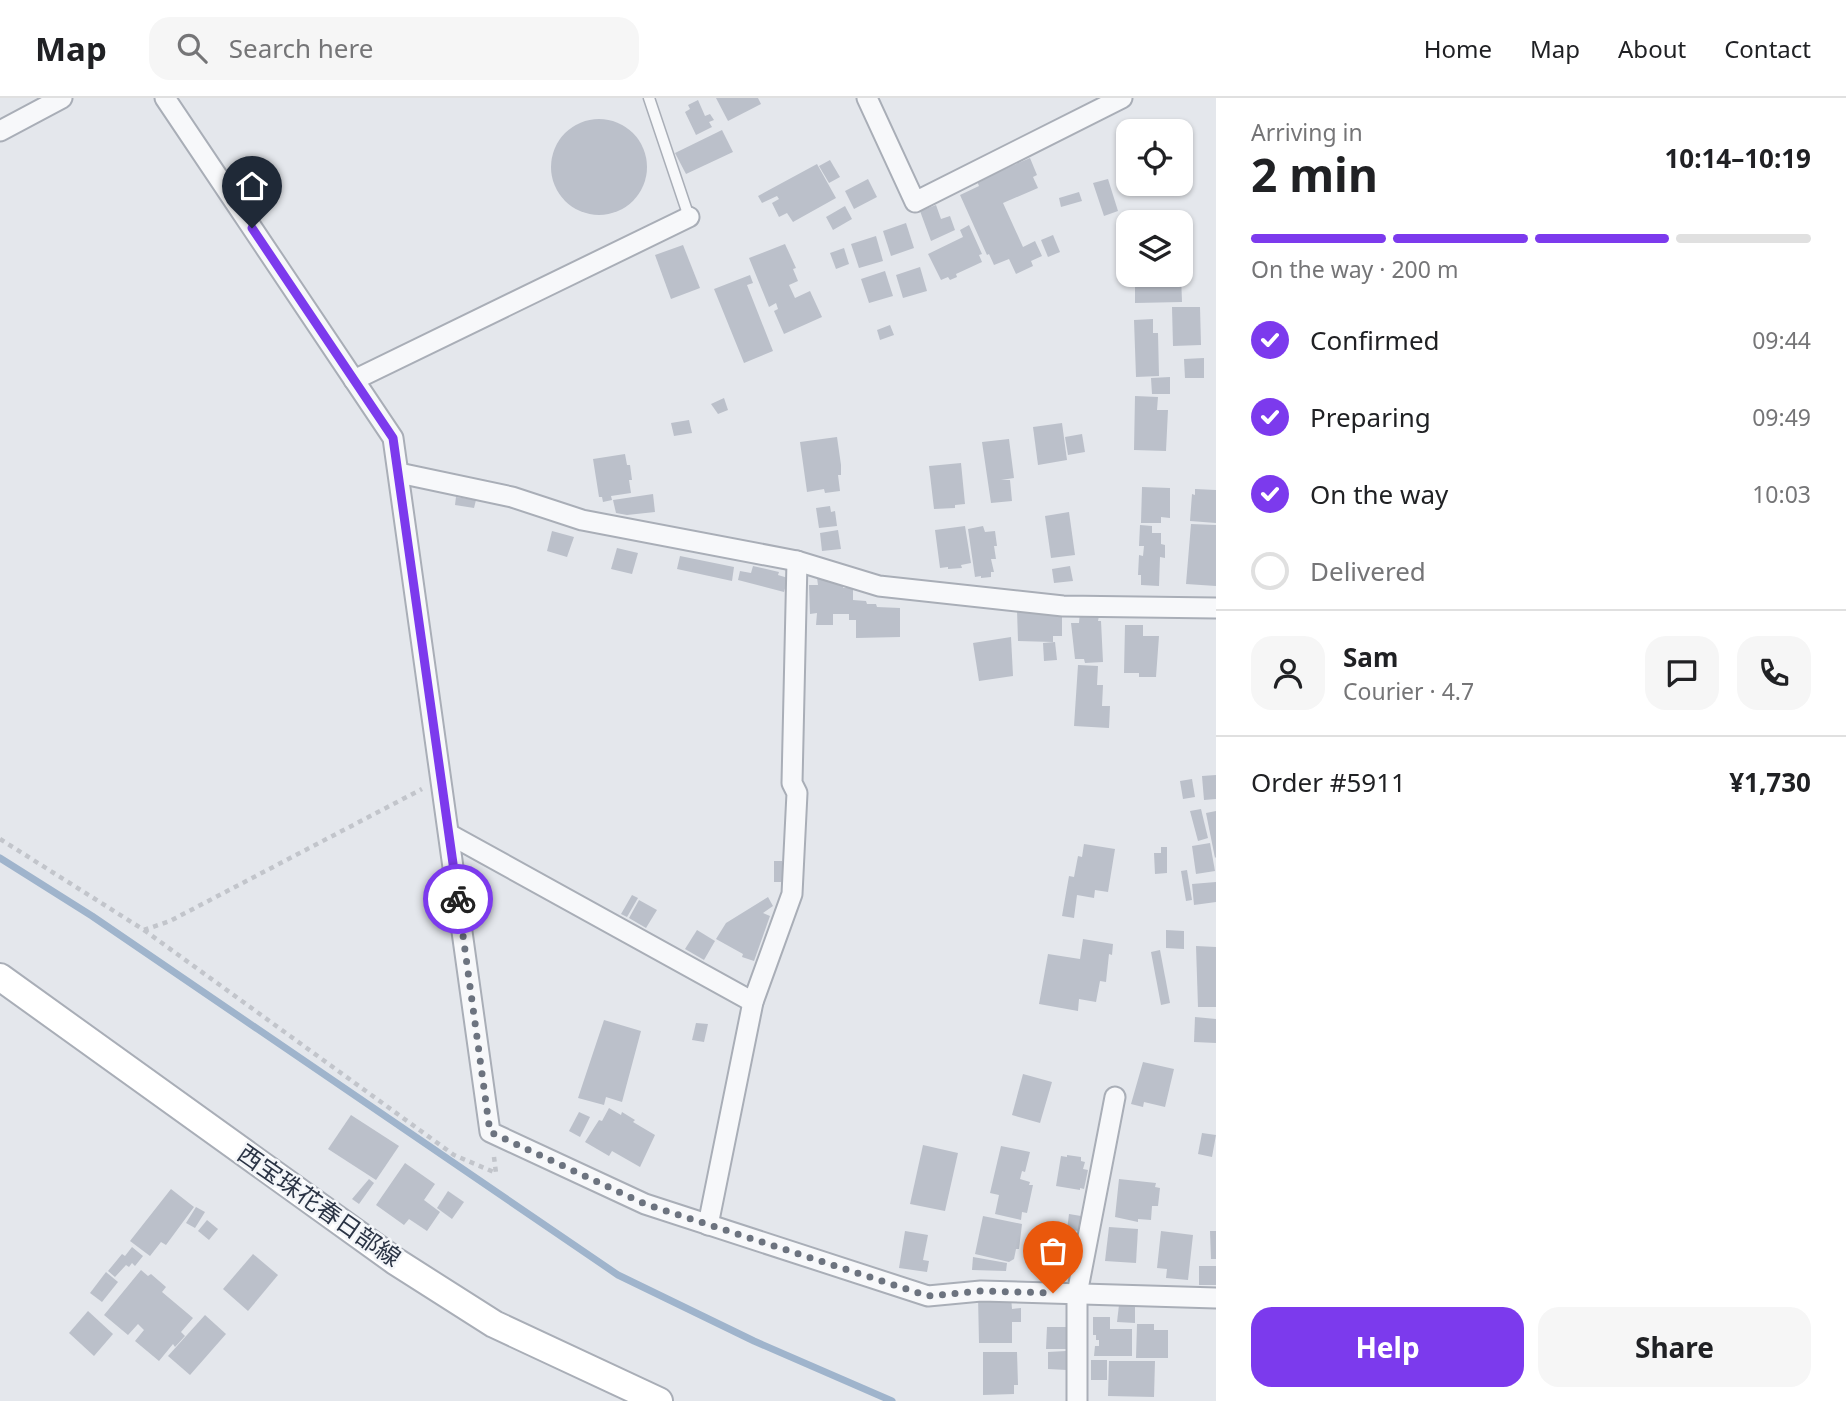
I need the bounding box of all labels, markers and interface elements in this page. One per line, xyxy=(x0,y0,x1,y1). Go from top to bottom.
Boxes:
search box xyxy=(149,17,639,80)
text: Map xyxy=(35,26,107,71)
icon: search xyxy=(173,29,211,67)
text: Search here xyxy=(229,30,373,66)
text: Home xyxy=(1424,32,1492,65)
text: Map xyxy=(1530,32,1580,65)
text: About xyxy=(1618,32,1686,65)
text: Contact xyxy=(1724,32,1811,65)
text: Arriving in xyxy=(1251,116,1363,148)
map controls xyxy=(1116,119,1193,287)
button: locate xyxy=(1116,119,1193,196)
text: 10:14–10:19 xyxy=(1664,140,1811,176)
text: 2 min xyxy=(1251,143,1378,205)
pin xyxy=(222,156,282,228)
icon: home xyxy=(233,167,271,205)
button: layers xyxy=(1116,210,1193,287)
text: On the way · 200 m xyxy=(1251,253,1458,285)
icon: check xyxy=(1251,321,1289,359)
text: Confirmed xyxy=(1310,322,1440,358)
text: 09:44 xyxy=(1752,324,1811,356)
icon: check xyxy=(1251,398,1289,436)
text: Preparing xyxy=(1310,399,1431,435)
text: 09:49 xyxy=(1752,401,1811,433)
icon: check xyxy=(1251,475,1289,513)
text: On the way xyxy=(1310,476,1448,512)
text: 10:03 xyxy=(1752,478,1811,510)
text: Delivered xyxy=(1310,553,1426,589)
button: person xyxy=(1251,636,1325,710)
button: chat xyxy=(1645,636,1719,710)
button: phone xyxy=(1737,636,1811,710)
text: Sam xyxy=(1343,639,1398,675)
text: Courier · 4.7 xyxy=(1343,675,1474,707)
text: Order #5911 xyxy=(1251,764,1406,800)
text: ¥1,730 xyxy=(1729,764,1811,800)
courier xyxy=(423,864,493,934)
icon: bike xyxy=(439,880,477,918)
street label: 西宝珠花春日部線 xyxy=(232,1136,408,1273)
pin xyxy=(1023,1221,1083,1293)
icon: bag xyxy=(1034,1232,1072,1270)
button: Help xyxy=(1251,1307,1524,1387)
button: Share xyxy=(1538,1307,1811,1387)

